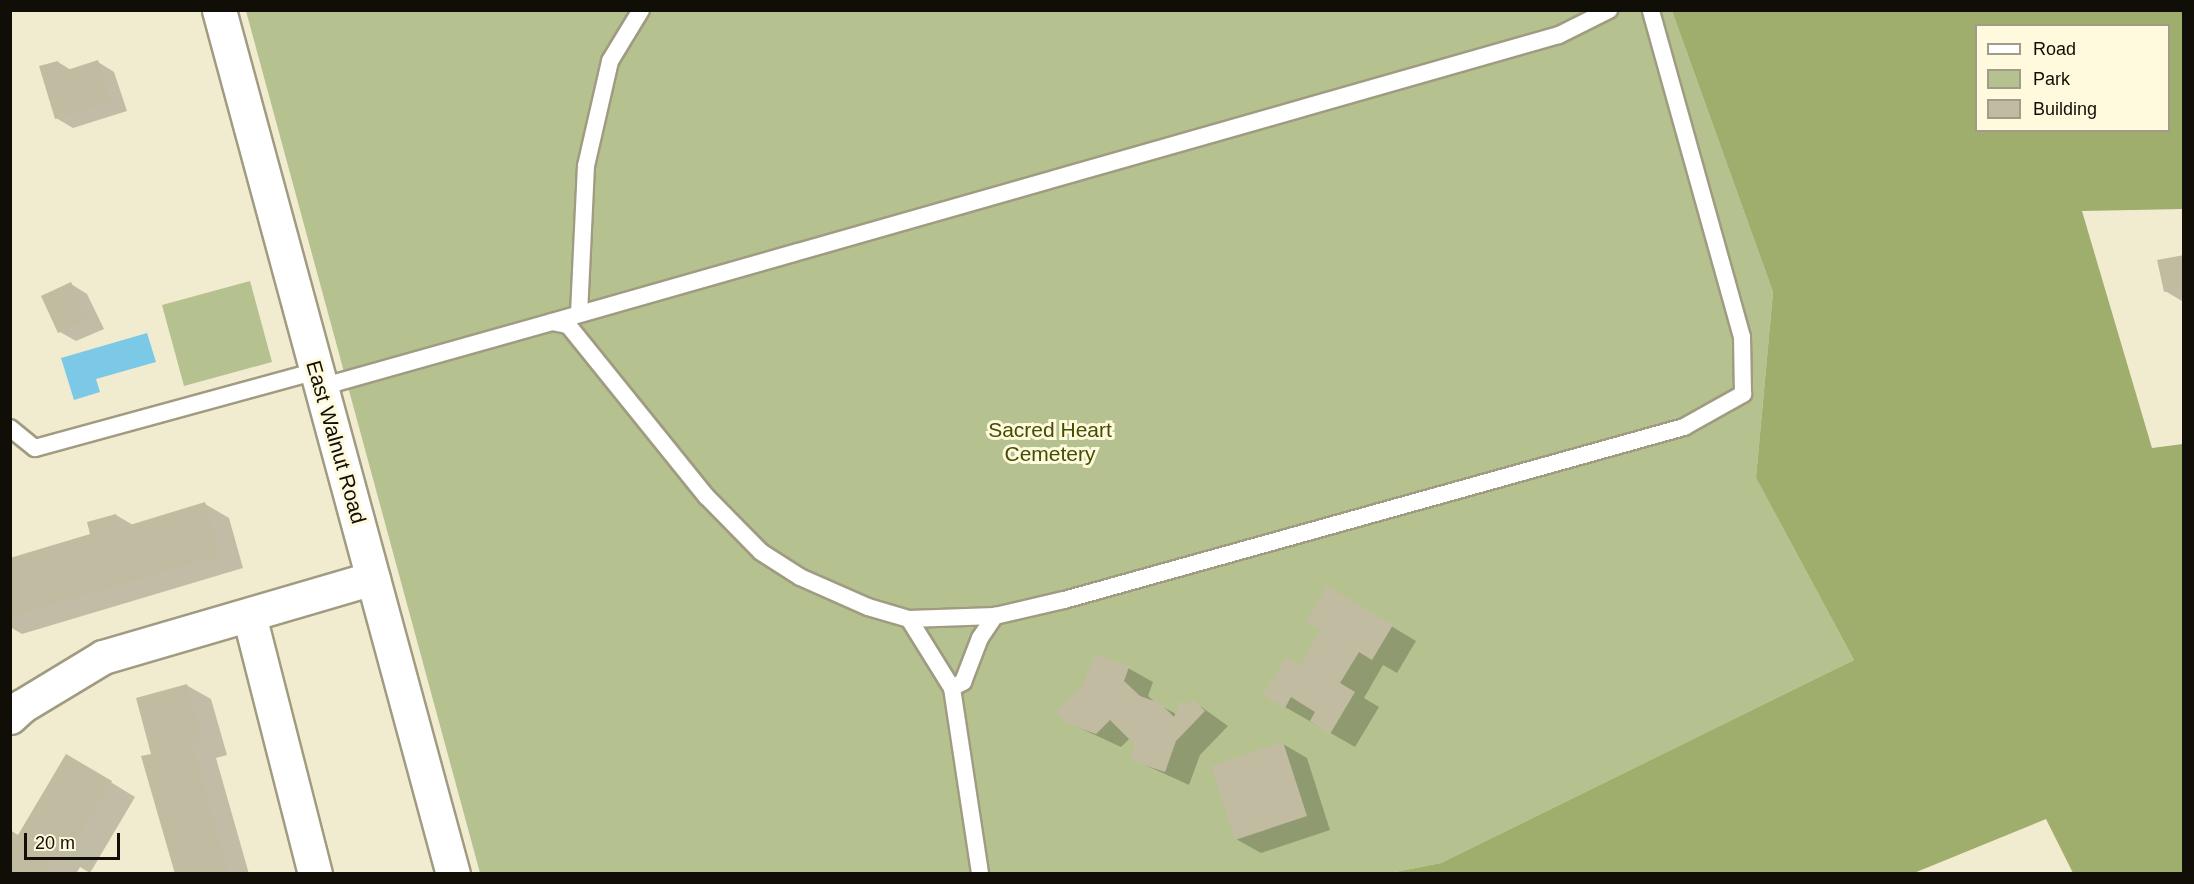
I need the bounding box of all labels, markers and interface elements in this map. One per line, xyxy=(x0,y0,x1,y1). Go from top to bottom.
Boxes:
legend xyxy=(1975,24,2170,132)
text: Road xyxy=(2033,39,2076,59)
text: Park xyxy=(2033,69,2070,89)
text: Building xyxy=(2033,99,2097,119)
street label: East Walnut Road xyxy=(301,358,371,526)
park label: Sacred Heart Cemetery xyxy=(988,417,1112,467)
scale bar xyxy=(27,821,123,859)
text: 20 m xyxy=(35,833,75,853)

